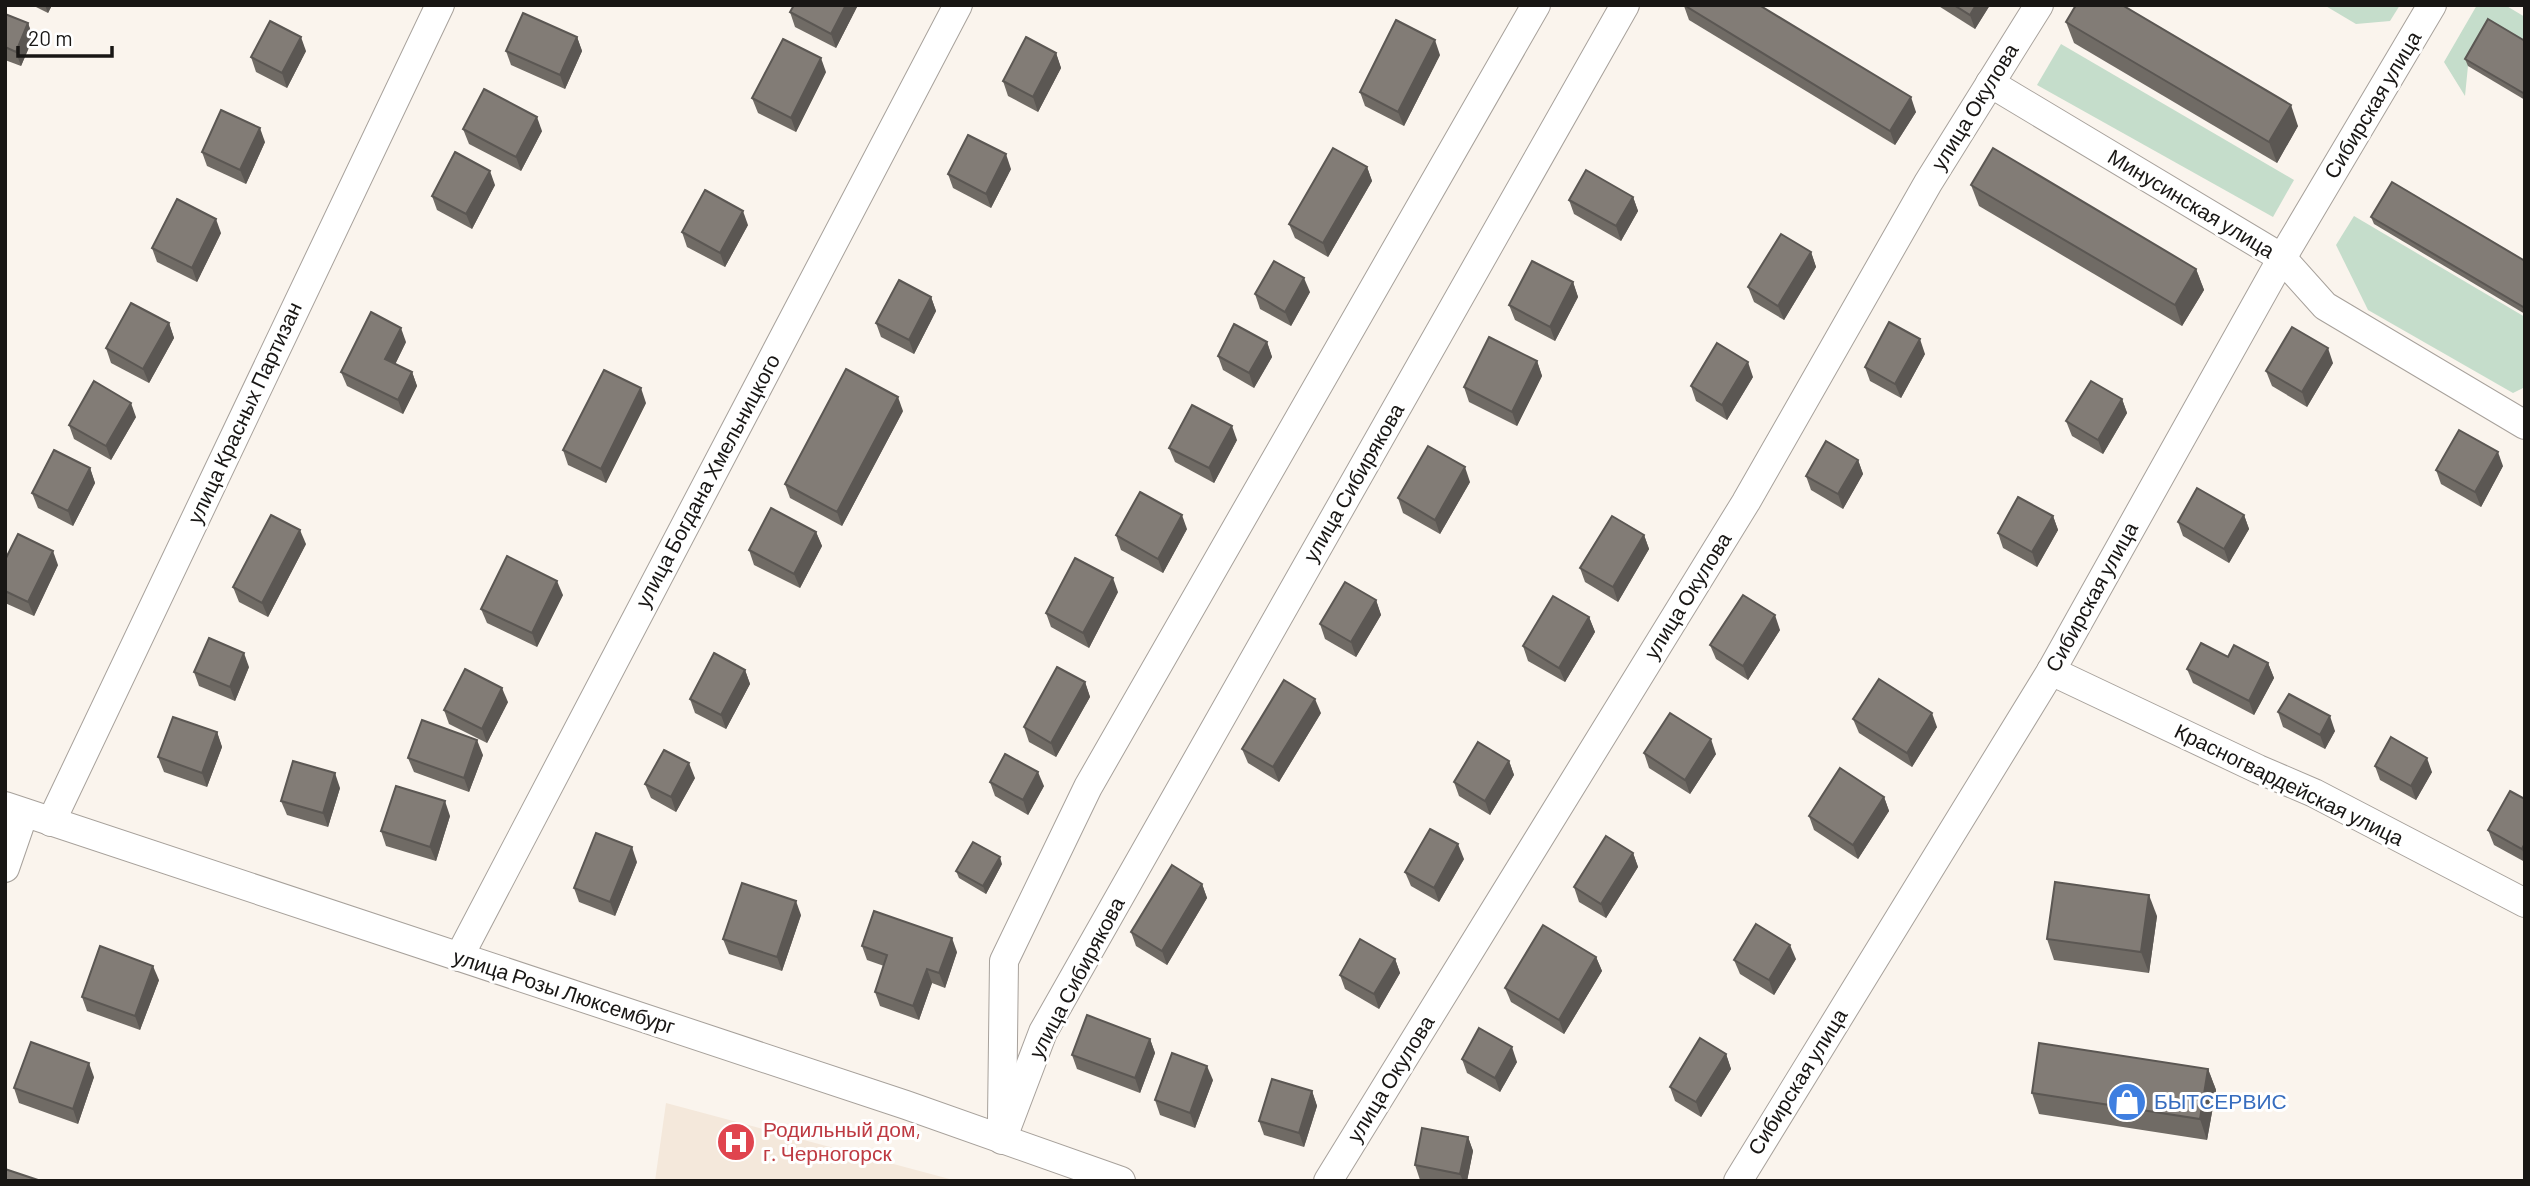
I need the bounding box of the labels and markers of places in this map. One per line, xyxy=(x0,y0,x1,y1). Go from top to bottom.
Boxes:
shop icon: БЫТСЕРВИС xyxy=(2106,1081,2148,1123)
place label: БЫТСЕРВИС xyxy=(2154,1088,2287,1113)
place label: Родильный дом, г. Черногорск xyxy=(763,1116,921,1165)
hospital icon: Родильный дом, г. Черногорск xyxy=(715,1121,757,1163)

